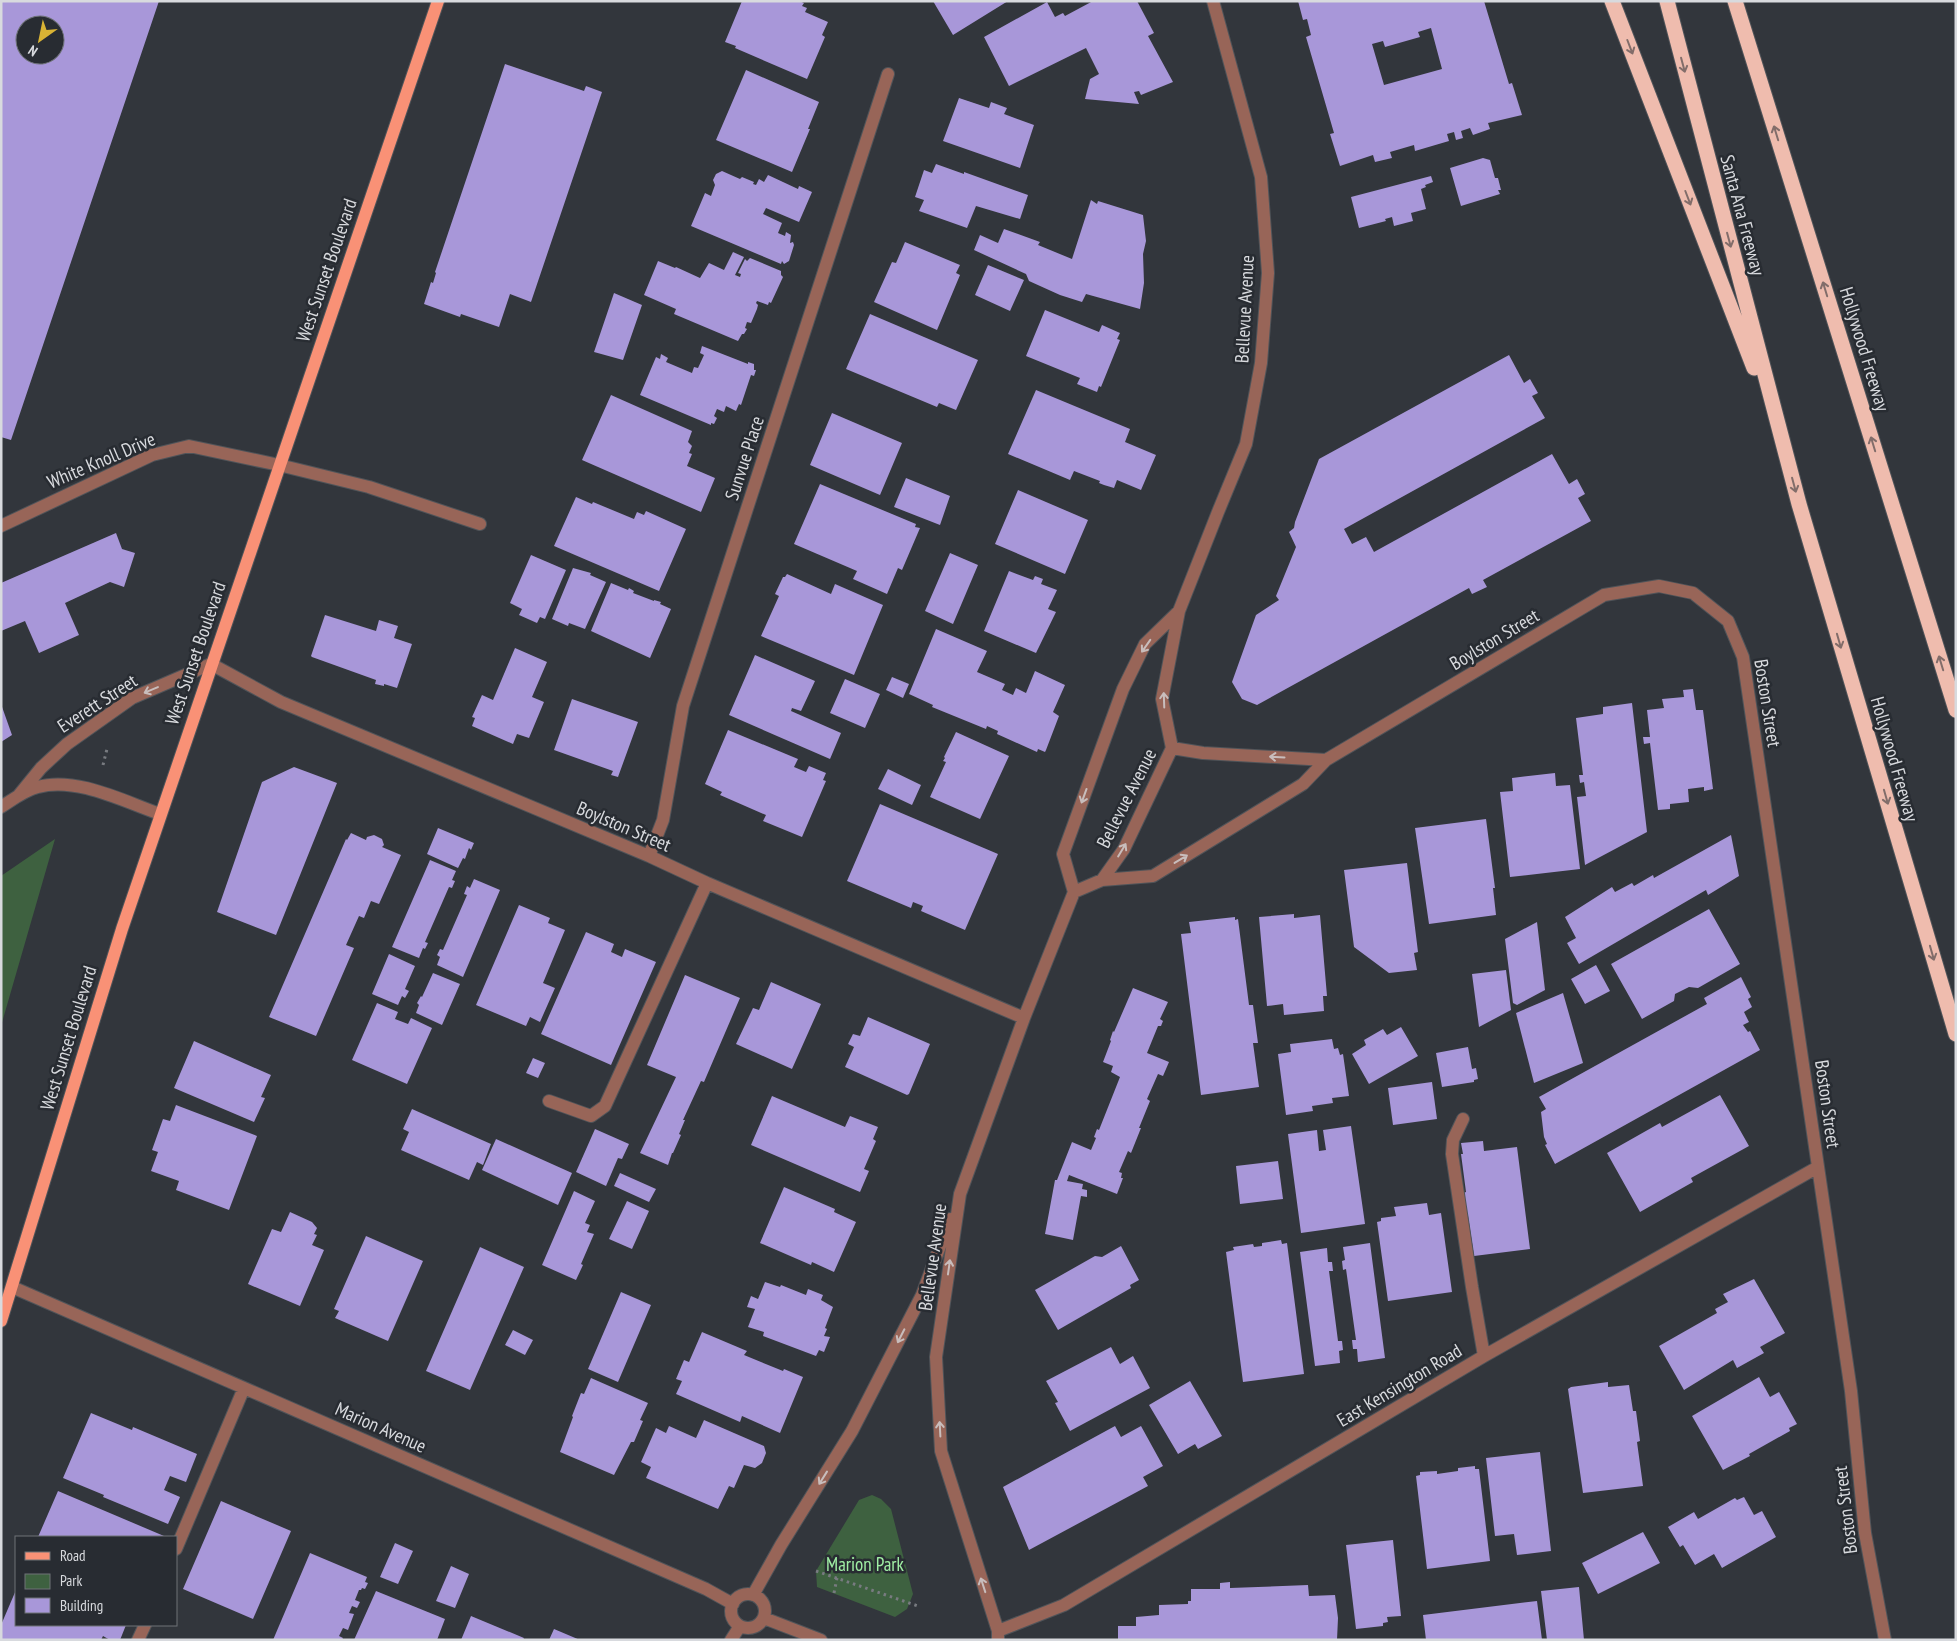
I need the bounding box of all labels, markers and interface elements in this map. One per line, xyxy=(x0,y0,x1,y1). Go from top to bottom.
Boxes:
north arrow xyxy=(15,15,65,65)
one-way arrow xyxy=(1626,39,1635,54)
text: N xyxy=(25,41,41,61)
one-way arrow xyxy=(1679,57,1689,73)
one-way arrow xyxy=(1771,126,1781,142)
street label: Santa Ana Freeway xyxy=(1715,152,1771,279)
one-way arrow xyxy=(1684,190,1693,206)
street label: West Sunset Boulevard xyxy=(290,195,362,345)
one-way arrow xyxy=(1725,231,1734,247)
street label: Bellevue Avenue xyxy=(1229,254,1259,364)
one-way arrow xyxy=(1819,281,1829,297)
street label: Hollywood Freeway xyxy=(1835,284,1896,415)
street label: Sunvue Place xyxy=(719,413,769,503)
street label: White Knoll Drive xyxy=(43,426,159,494)
one-way arrow xyxy=(1868,436,1878,452)
one-way arrow xyxy=(1789,477,1799,493)
street label: West Sunset Boulevard xyxy=(159,578,231,728)
street label: Boylston Street xyxy=(1445,603,1544,675)
one-way arrow xyxy=(1835,633,1845,649)
one-way arrow xyxy=(1141,639,1151,653)
one-way arrow xyxy=(1936,655,1946,671)
street label: Boston Street xyxy=(1749,657,1787,749)
street label: Everett Street xyxy=(53,668,142,738)
one-way arrow xyxy=(144,686,159,696)
one-way arrow xyxy=(1159,693,1169,709)
street label: Hollywood Freeway xyxy=(1866,694,1925,825)
street label: Bellevue Avenue xyxy=(1091,744,1161,852)
one-way arrow xyxy=(1270,753,1286,762)
one-way arrow xyxy=(1079,788,1088,803)
one-way arrow xyxy=(1881,789,1891,805)
street label: Boylston Street xyxy=(573,795,675,857)
one-way arrow xyxy=(1118,844,1128,858)
one-way arrow xyxy=(1173,854,1187,864)
one-way arrow xyxy=(1927,944,1937,960)
street label: West Sunset Boulevard xyxy=(35,963,101,1113)
street label: Boston Street xyxy=(1810,1058,1846,1150)
street label: Bellevue Avenue xyxy=(913,1202,951,1312)
one-way arrow xyxy=(944,1260,954,1276)
one-way arrow xyxy=(896,1328,906,1343)
street label: East Kensington Road xyxy=(1332,1338,1466,1432)
street label: Marion Avenue xyxy=(332,1396,430,1458)
one-way arrow xyxy=(935,1421,944,1437)
street label: Boston Street xyxy=(1828,1464,1862,1555)
one-way arrow xyxy=(818,1471,829,1485)
legend xyxy=(15,1536,178,1626)
text: Road xyxy=(60,1546,86,1565)
park label: Marion Park xyxy=(826,1552,905,1576)
text: Park xyxy=(60,1571,82,1590)
one-way arrow xyxy=(978,1578,987,1593)
text: Building xyxy=(60,1596,103,1615)

